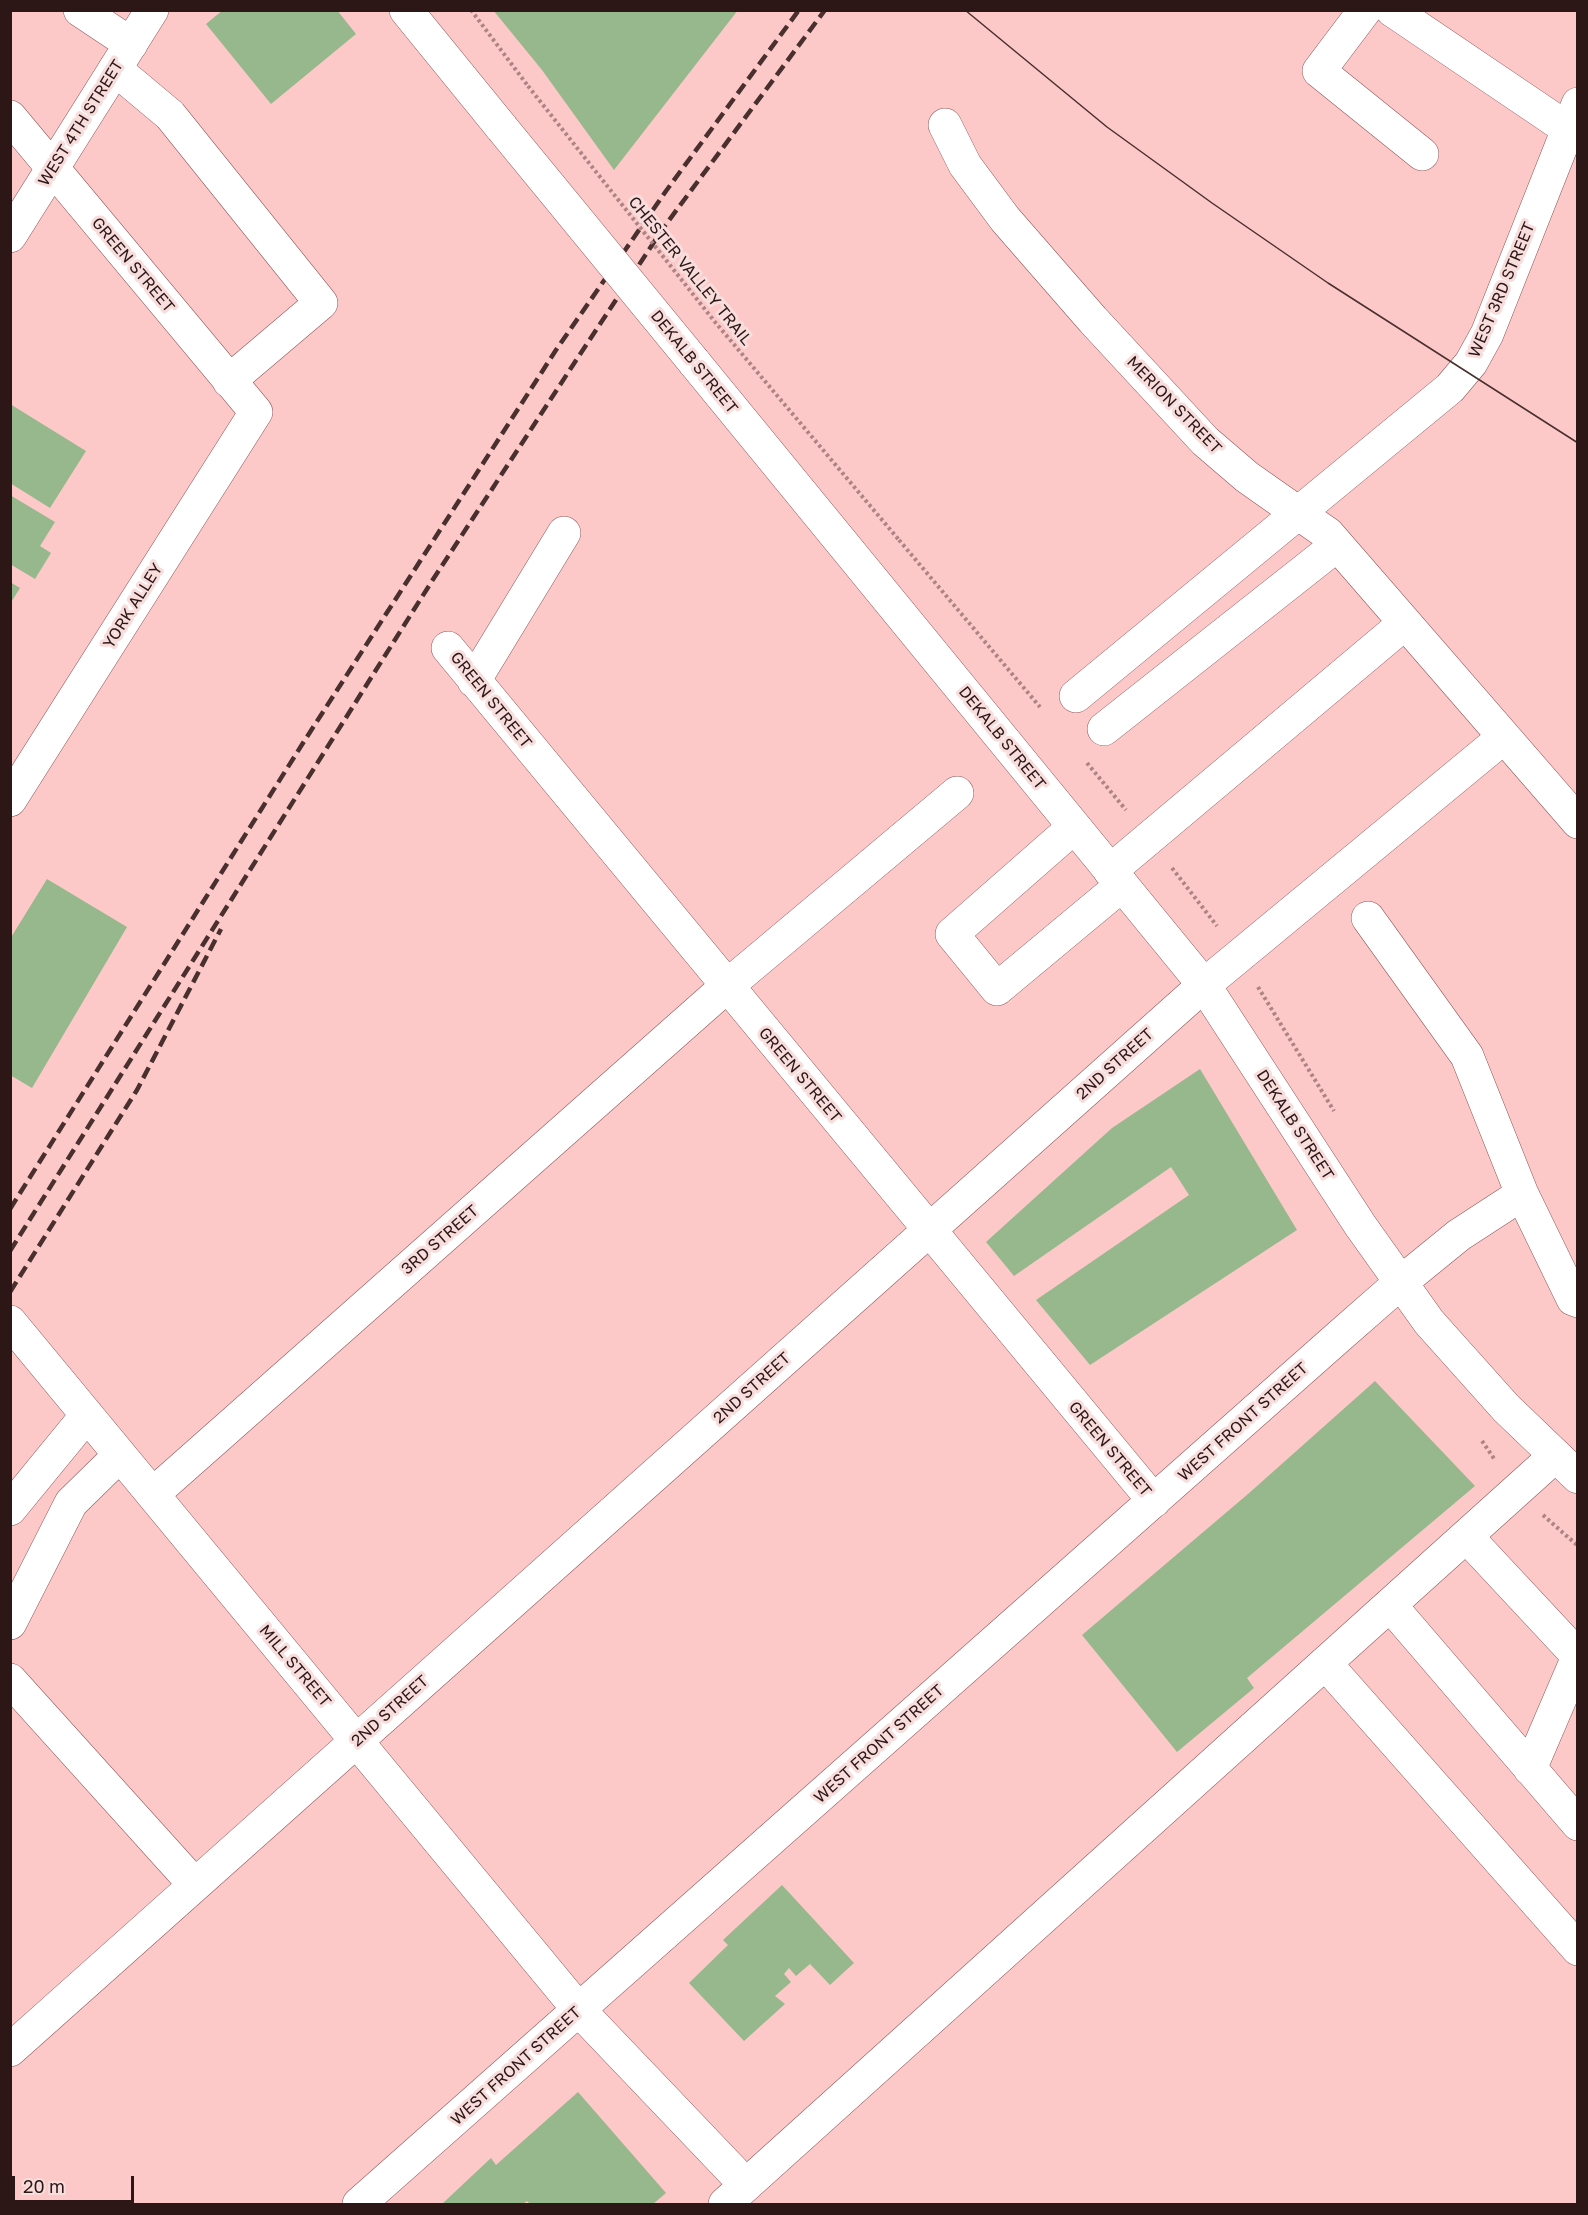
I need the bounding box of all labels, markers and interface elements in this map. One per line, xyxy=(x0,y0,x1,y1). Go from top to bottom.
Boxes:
street label: WEST 4TH STREET xyxy=(34,56,128,190)
street label: CHESTER VALLEY TRAIL xyxy=(624,193,756,349)
street label: GREEN STREET xyxy=(88,214,178,316)
street label: WEST 3RD STREET xyxy=(1465,219,1539,361)
street label: DEKALB STREET xyxy=(646,306,742,418)
street label: MERION STREET xyxy=(1123,352,1225,458)
street label: YORK ALLEY xyxy=(99,560,167,652)
street label: GREEN STREET xyxy=(446,648,536,752)
street label: DEKALB STREET xyxy=(954,682,1050,794)
street label: GREEN STREET xyxy=(755,1024,845,1126)
street label: 2ND STREET xyxy=(1072,1024,1158,1104)
street label: DEKALB STREET xyxy=(1252,1066,1338,1184)
street label: 3RD STREET xyxy=(398,1201,482,1279)
street label: 2ND STREET xyxy=(709,1348,795,1428)
street label: WEST FRONT STREET xyxy=(1174,1359,1312,1485)
street label: GREEN STREET xyxy=(1065,1398,1155,1500)
street label: MILL STREET xyxy=(255,1621,335,1711)
street label: 2ND STREET xyxy=(347,1671,433,1751)
street label: WEST FRONT STREET xyxy=(810,1681,948,1807)
street label: WEST FRONT STREET xyxy=(447,2003,585,2129)
scale bar xyxy=(15,2164,136,2202)
text: 20 m xyxy=(23,2175,65,2197)

